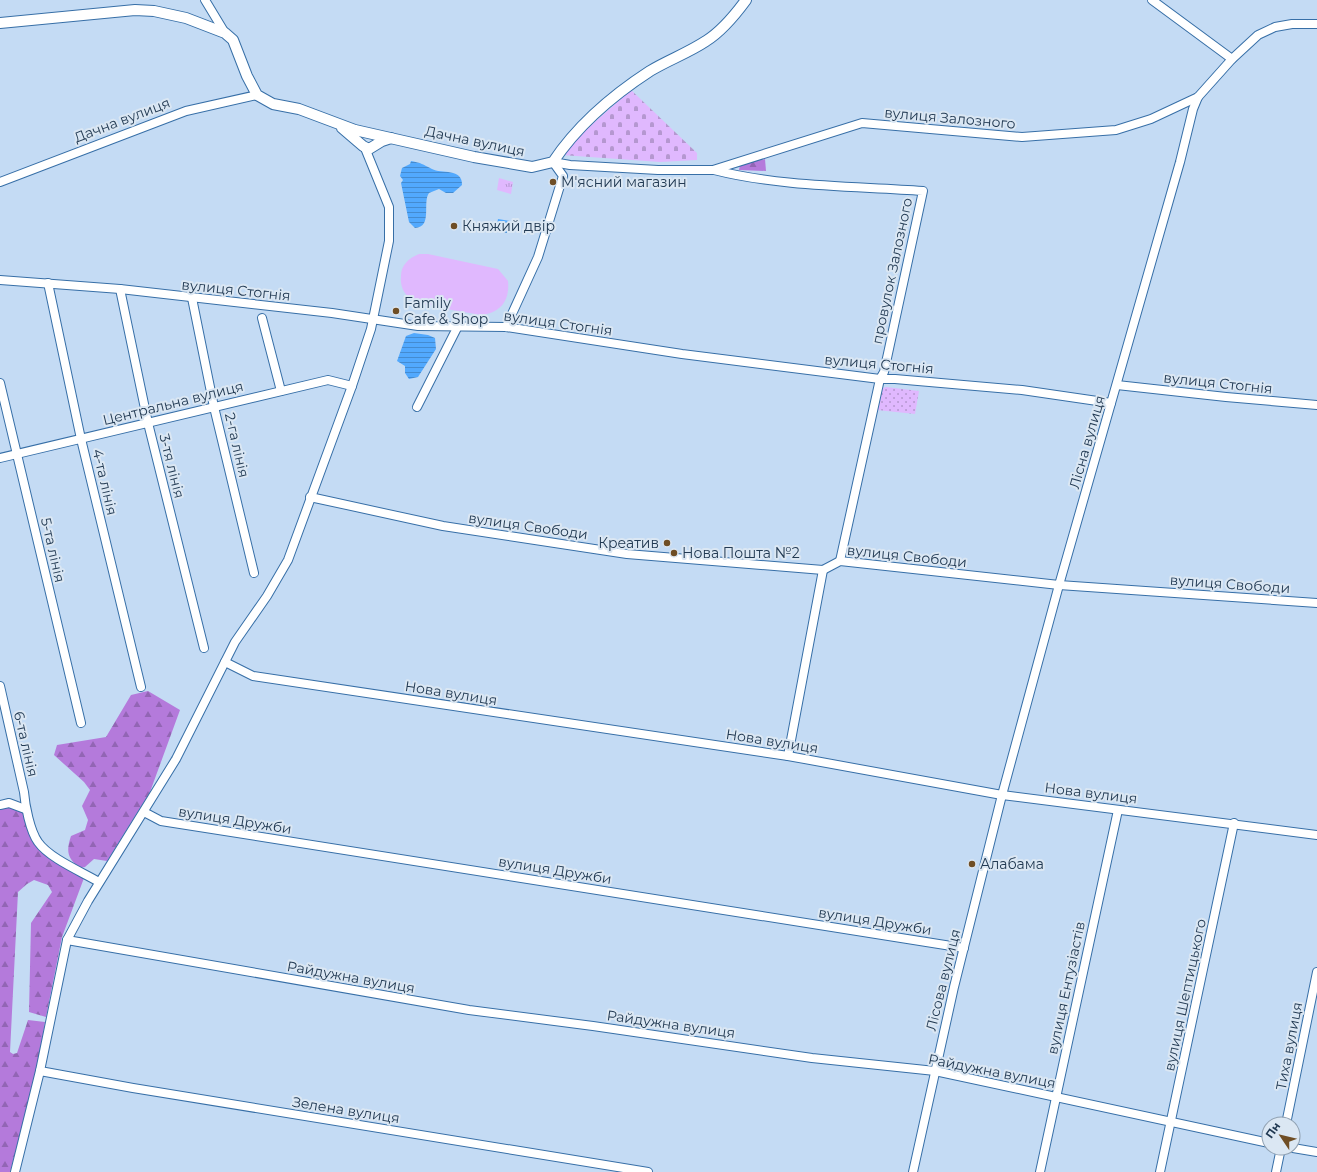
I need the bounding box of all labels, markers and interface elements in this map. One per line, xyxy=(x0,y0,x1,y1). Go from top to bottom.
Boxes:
street label: Дачна вулиця xyxy=(71,93,173,147)
street label: вулиця Залозного xyxy=(884,103,1017,133)
street label: Дачна вулиця xyxy=(423,122,527,160)
place label: М'ясний магазин xyxy=(561,173,687,191)
marker: М'ясний магазин xyxy=(548,177,558,187)
street label: провулок Залозного xyxy=(868,196,916,346)
place label: Княжий двір xyxy=(462,217,555,235)
marker: Княжий двір xyxy=(449,221,459,231)
street label: вулиця Стогнія xyxy=(181,275,291,305)
place label: Family Cafe & Shop xyxy=(404,294,488,328)
marker: Family Cafe & Shop xyxy=(391,306,401,316)
street label: вулиця Стогнія xyxy=(502,306,614,340)
street label: вулиця Стогнія xyxy=(824,350,934,378)
street label: вулиця Стогнія xyxy=(1163,368,1273,398)
street label: Центральна вулиця xyxy=(101,377,245,429)
street label: Лісна вулиця xyxy=(1065,393,1109,491)
street label: 2-га лінія xyxy=(221,411,253,479)
street label: 3-тя лінія xyxy=(155,432,189,500)
street label: 4-та лінія xyxy=(89,447,121,517)
street label: вулиця Свободи xyxy=(467,509,589,543)
street label: 5-та лінія xyxy=(37,516,69,584)
place label: Креатив xyxy=(598,534,659,552)
marker: Креатив xyxy=(662,538,672,548)
street label: вулиця Свободи xyxy=(846,541,968,571)
place label: Нова Пошта №2 xyxy=(682,544,800,562)
marker: Нова Пошта №2 xyxy=(669,548,679,558)
street label: вулиця Свободи xyxy=(1169,571,1291,597)
street label: Нова вулиця xyxy=(404,677,498,709)
street label: 6-та лінія xyxy=(10,710,42,778)
street label: Нова вулиця xyxy=(725,725,819,757)
street label: Нова вулиця xyxy=(1044,778,1138,808)
street label: вулиця Дружби xyxy=(177,802,293,838)
street label: вулиця Дружби xyxy=(497,852,613,888)
place label: Алабама xyxy=(980,855,1044,873)
marker: Алабама xyxy=(967,859,977,869)
street label: вулиця Дружби xyxy=(817,903,933,939)
street label: вулиця Шептицького xyxy=(1160,917,1210,1073)
street label: вулиця Ентузіастів xyxy=(1043,920,1089,1056)
street label: Лісова вулиця xyxy=(922,927,964,1033)
street label: Райдужна вулиця xyxy=(286,957,416,997)
street label: Тиха вулиця xyxy=(1272,1000,1306,1092)
street label: Райдужна вулиця xyxy=(606,1006,736,1042)
street label: Райдужна вулиця xyxy=(927,1050,1057,1092)
street label: Зелена вулиця xyxy=(291,1093,401,1127)
north arrow xyxy=(1261,1116,1301,1156)
text: Пн xyxy=(1262,1119,1283,1141)

